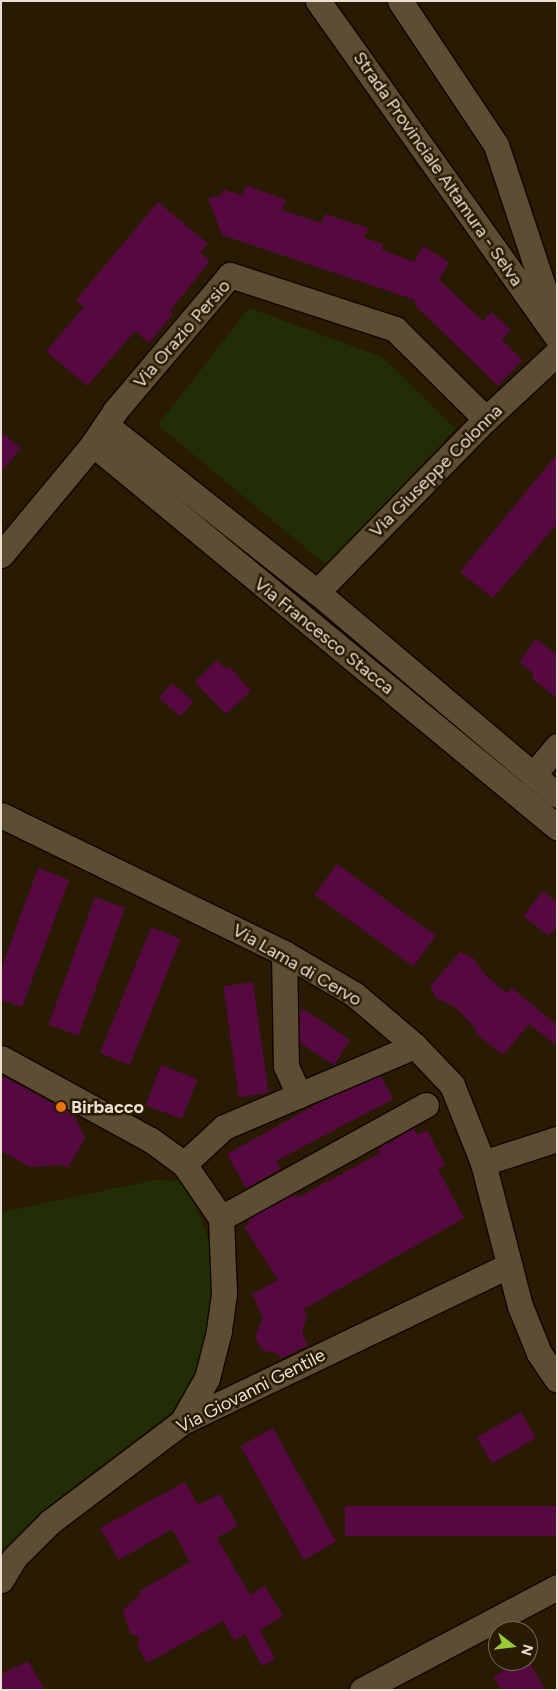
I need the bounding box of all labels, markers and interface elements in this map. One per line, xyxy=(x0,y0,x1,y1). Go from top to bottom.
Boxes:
street label: Strada Provinciale Altamura - Selva xyxy=(349,48,527,290)
street label: Via Orazio Persio xyxy=(129,275,235,393)
street label: Via Giuseppe Colonna xyxy=(365,400,507,542)
street label: Via Francesco Stacca xyxy=(250,573,398,699)
street label: Via Lama di Cervo xyxy=(229,919,365,1011)
place label: Birbacco xyxy=(71,1096,144,1118)
marker: Birbacco xyxy=(55,1101,67,1113)
street label: Via Giovanni Gentile xyxy=(173,1344,329,1438)
north arrow xyxy=(488,1621,538,1671)
text: N xyxy=(517,1642,537,1658)

